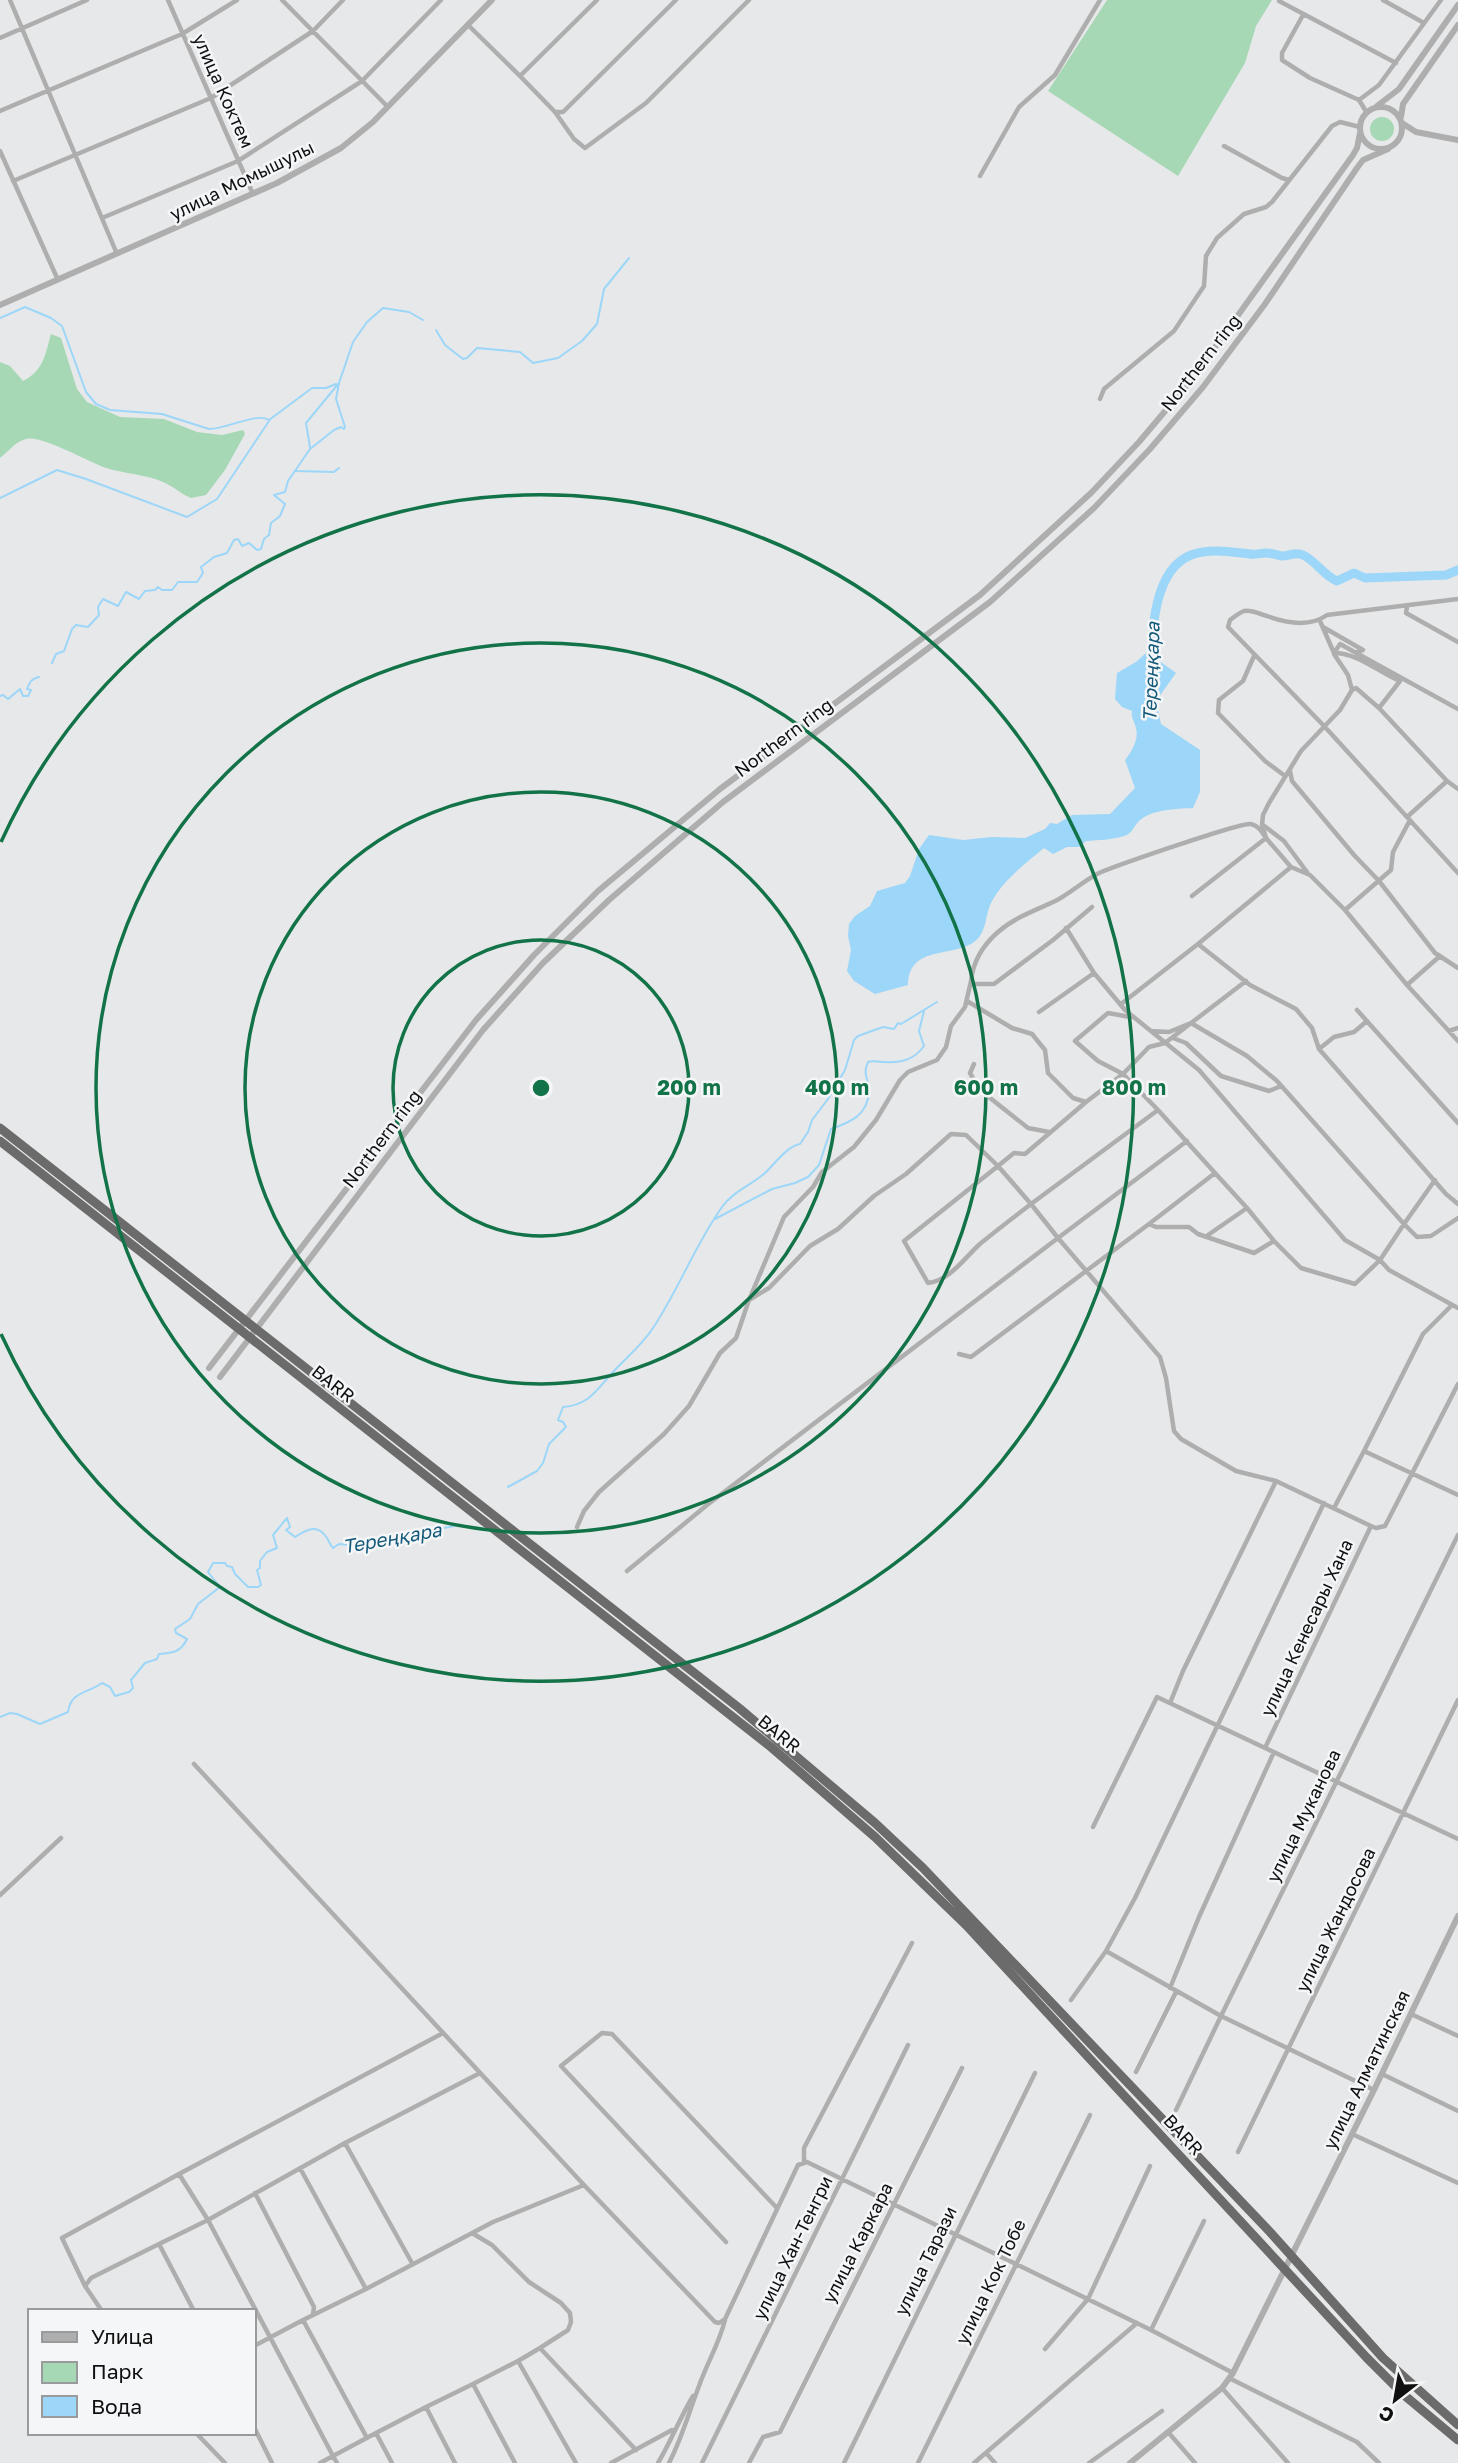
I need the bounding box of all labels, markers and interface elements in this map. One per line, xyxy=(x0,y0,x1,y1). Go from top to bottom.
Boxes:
street label: улица Коктем xyxy=(189,30,259,151)
street label: улица Момышулы xyxy=(166,136,317,225)
street label: Northern ring xyxy=(1155,309,1245,415)
water label: Тереңқара xyxy=(1137,620,1164,722)
street label: Northern ring xyxy=(730,693,837,781)
text: 200 m xyxy=(657,1074,721,1100)
text: 400 m xyxy=(805,1074,869,1100)
text: 600 m xyxy=(954,1074,1018,1100)
text: 800 m xyxy=(1102,1074,1166,1100)
centre of rings xyxy=(529,1076,553,1100)
street label: Northern ring xyxy=(337,1085,425,1192)
street label: BARR xyxy=(308,1360,359,1407)
water label: Тереңқара xyxy=(341,1517,444,1557)
street label: улица Кенесары Хана xyxy=(1255,1535,1357,1720)
street label: BARR xyxy=(754,1709,805,1757)
street label: улица Муканова xyxy=(1261,1745,1345,1886)
street label: улица Жандосова xyxy=(1291,1844,1380,1995)
street label: улица Алматинская xyxy=(1318,1986,1414,2153)
street label: BARR xyxy=(1159,2109,1208,2159)
street label: улица Хан-Тенгри xyxy=(748,2172,837,2323)
street label: улица Каркара xyxy=(817,2179,897,2307)
street label: улица Тарази xyxy=(889,2202,961,2319)
street label: улица Кок Тобе xyxy=(950,2215,1030,2348)
legend xyxy=(28,2309,256,2435)
text: Улица xyxy=(91,2323,154,2349)
text: Парк xyxy=(91,2358,144,2384)
north arrow xyxy=(1360,2365,1430,2435)
text: Вода xyxy=(91,2393,142,2419)
text: С xyxy=(1374,2402,1398,2428)

